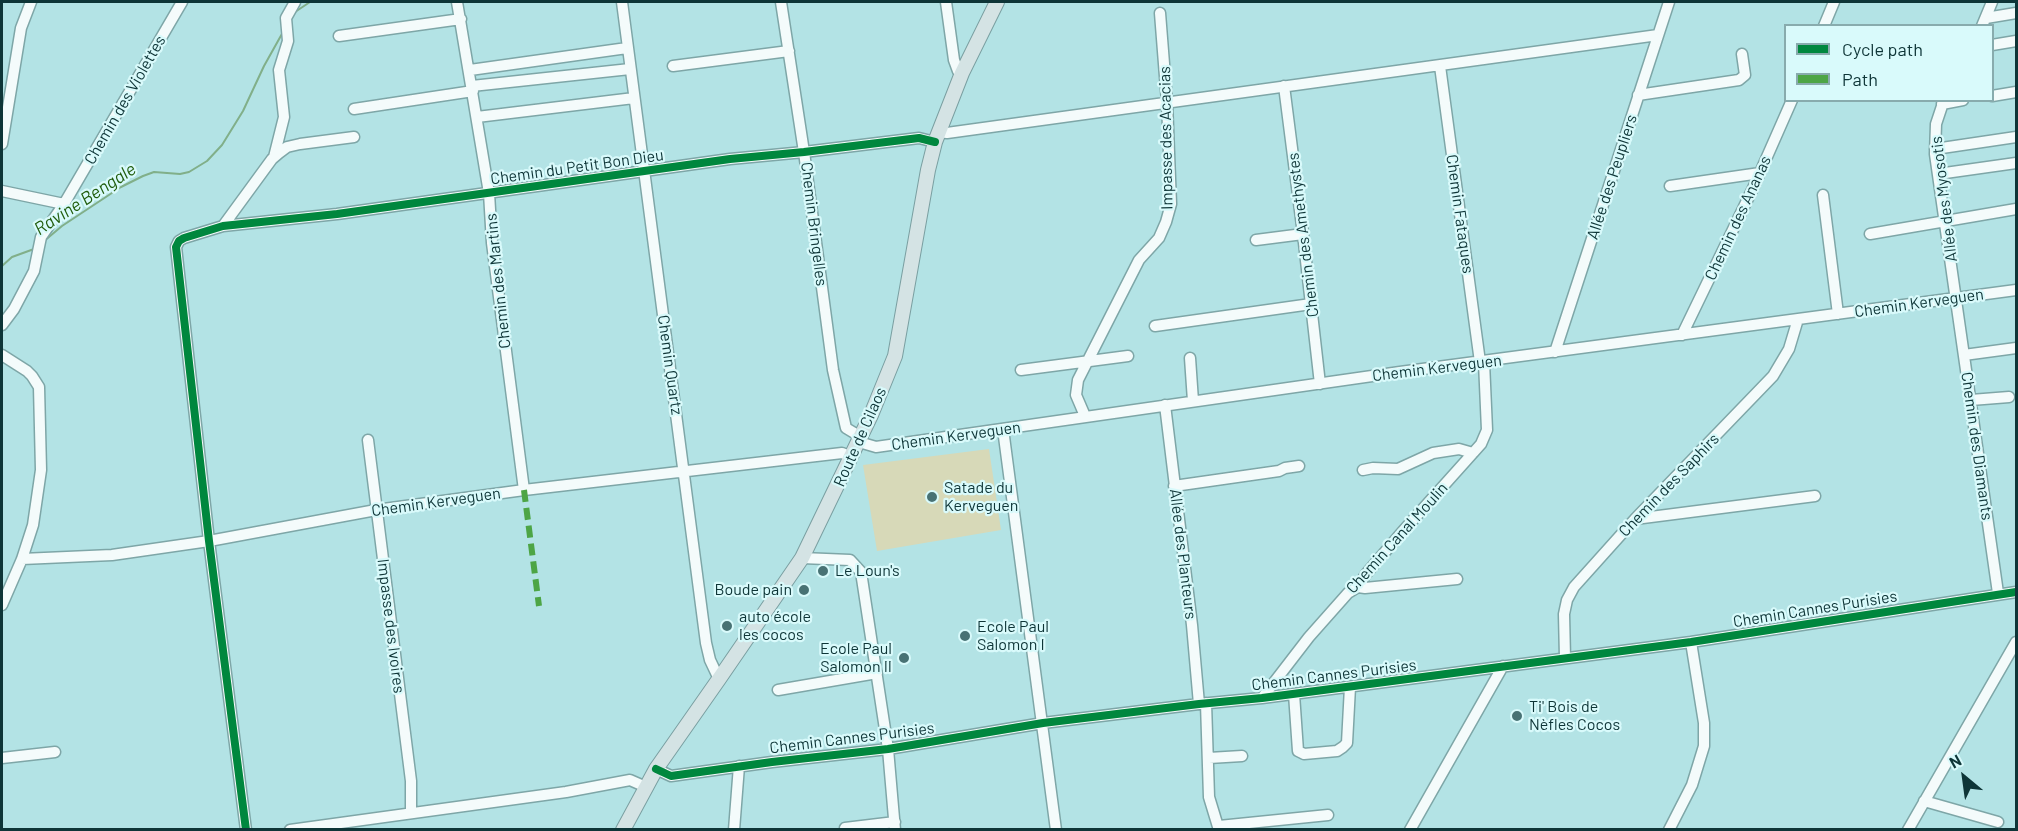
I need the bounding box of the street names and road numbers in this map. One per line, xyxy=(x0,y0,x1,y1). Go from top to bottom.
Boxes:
street label: Chemin des Violettes xyxy=(80,32,170,168)
street label: Impasse des Acacias xyxy=(1155,66,1177,210)
street label: Allée des Peupliers xyxy=(1583,112,1641,242)
street label: Allée des Myosotis xyxy=(1927,135,1961,263)
street label: Chemin du Petit Bon Dieu xyxy=(489,145,665,189)
street label: Chemin des Amethystes xyxy=(1283,152,1323,318)
street label: Chemin Fataques xyxy=(1442,153,1478,275)
street label: Chemin des Ananas xyxy=(1701,153,1775,283)
street label: Chemin Bringelles xyxy=(797,161,831,287)
street label: Chemin des Martins xyxy=(481,212,515,350)
street label: Chemin Kerveguen xyxy=(1853,284,1985,322)
street label: Chemin Quartz xyxy=(653,314,687,416)
street label: Chemin Kerveguen xyxy=(1371,351,1503,385)
street label: Chemin des Diamants xyxy=(1957,371,1997,521)
street label: Route de Cilaos xyxy=(829,384,891,490)
street label: Chemin Kerveguen xyxy=(890,417,1022,455)
street label: Chemin des Saphirs xyxy=(1615,429,1723,541)
street label: Chemin Canal Moulin xyxy=(1342,479,1452,597)
street label: Chemin Kerveguen xyxy=(370,483,502,521)
street label: Allée des Planteurs xyxy=(1165,488,1201,620)
street label: Impasse des Ivoires xyxy=(373,558,409,694)
street label: Chemin Cannes Purisies xyxy=(1732,587,1898,631)
street label: Chemin Cannes Purisies xyxy=(1251,655,1417,695)
street label: Chemin Cannes Purisies xyxy=(769,718,935,758)

